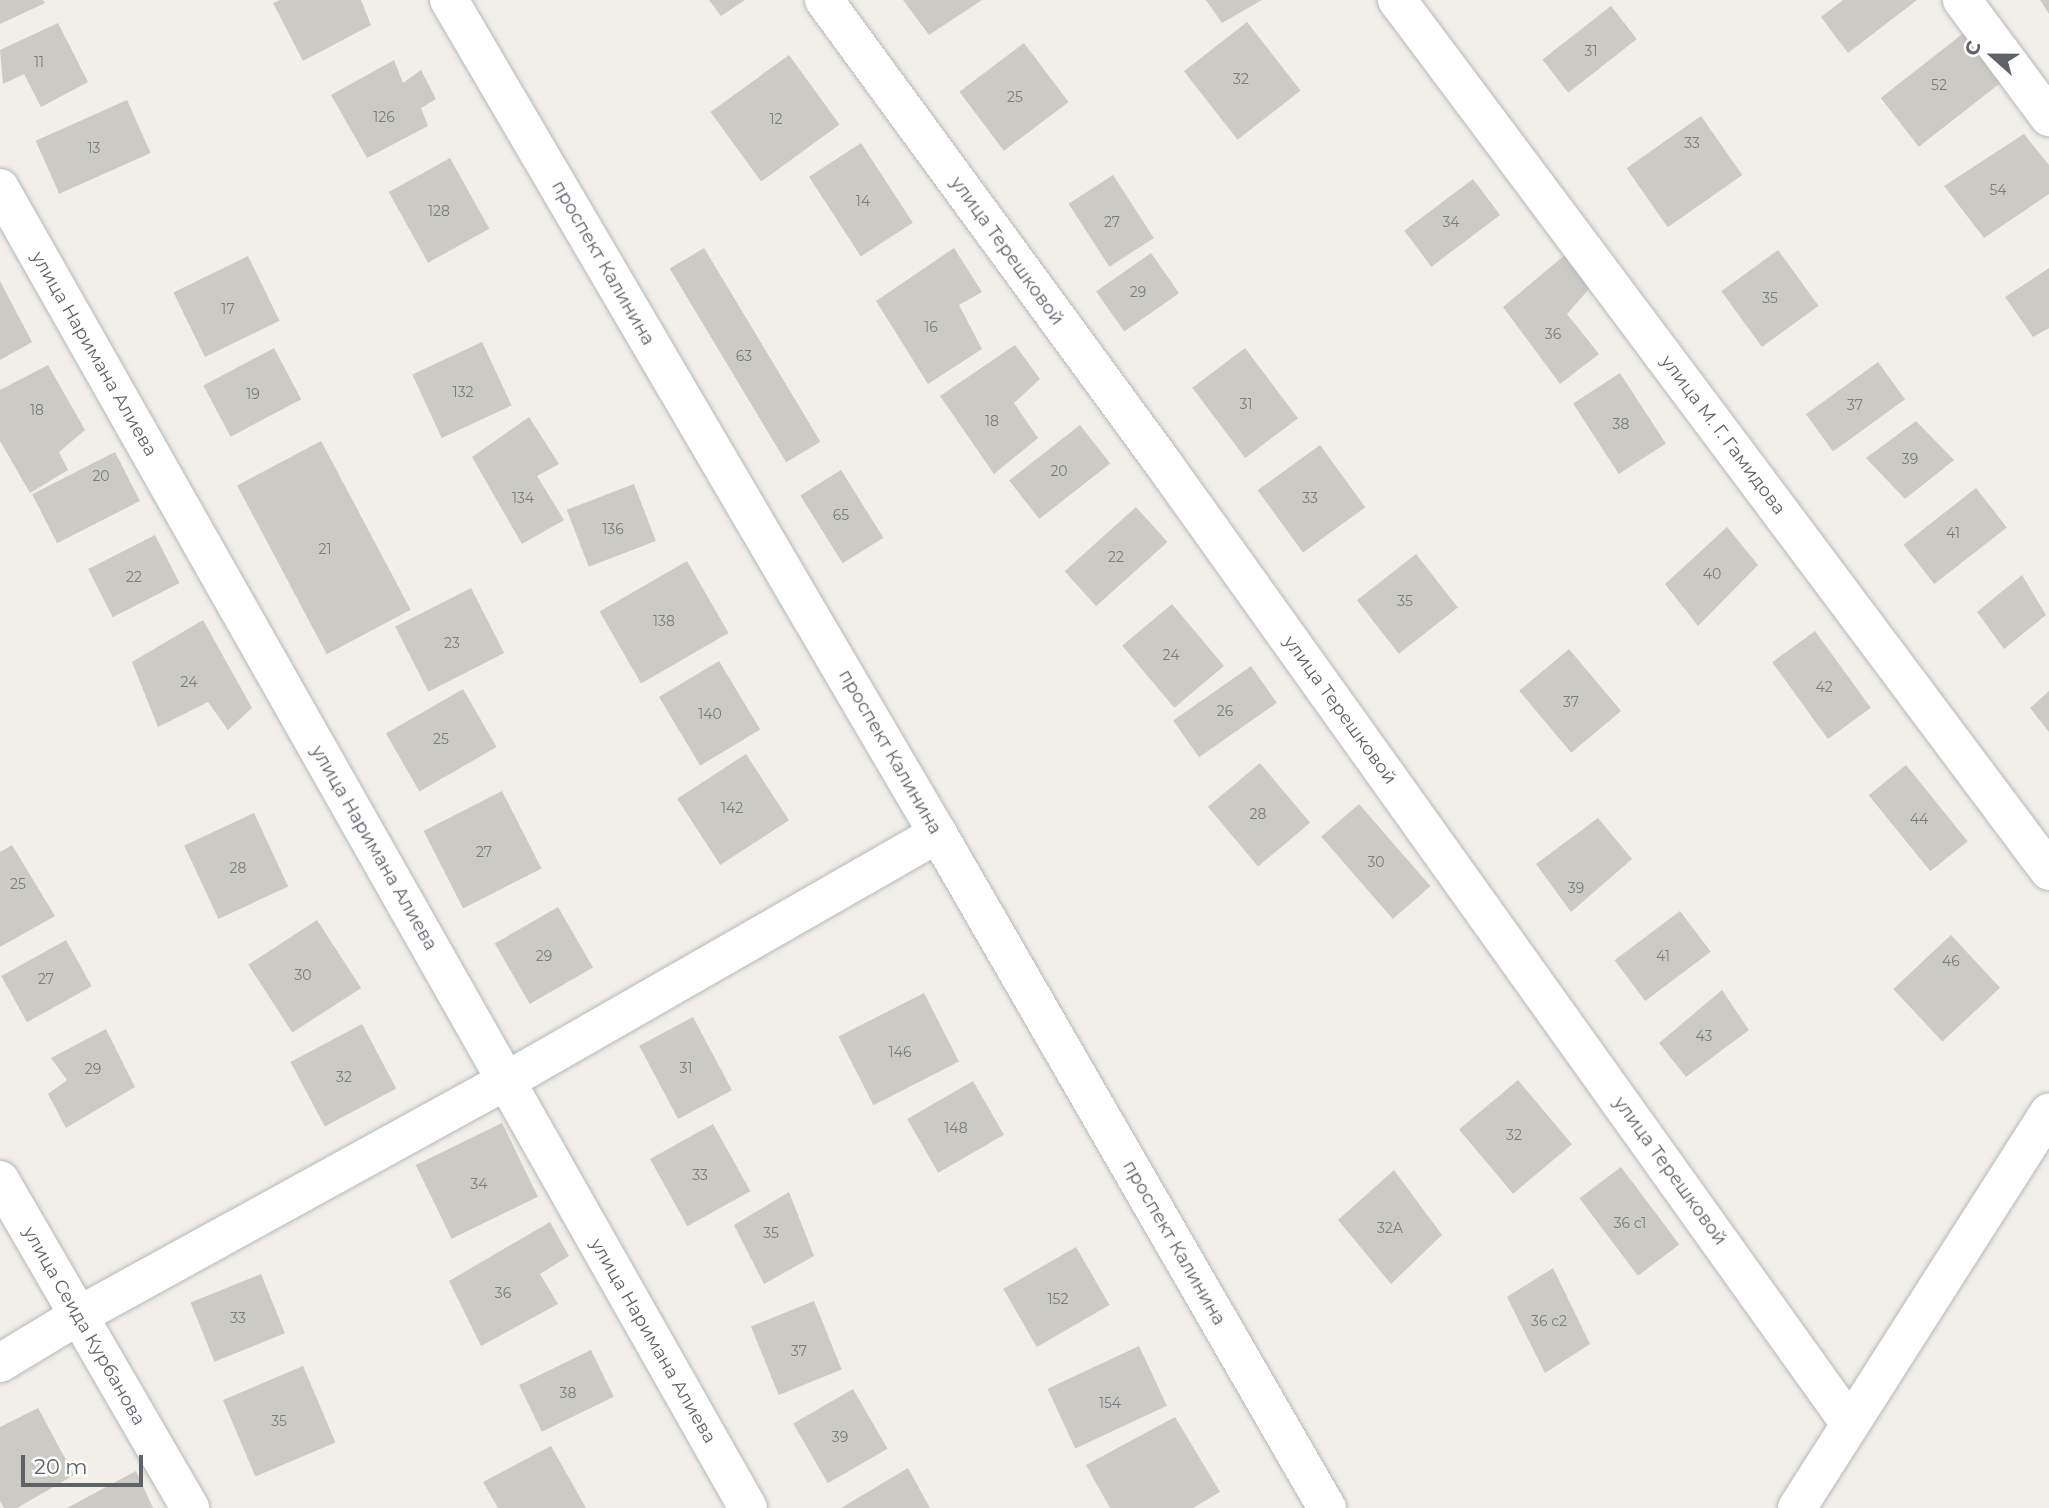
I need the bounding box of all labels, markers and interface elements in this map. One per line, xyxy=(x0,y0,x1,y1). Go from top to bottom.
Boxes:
north arrow xyxy=(1958,21,2028,91)
text: С xyxy=(1960,38,1986,59)
house number: 31 xyxy=(1585,43,1597,59)
house number: 11 xyxy=(34,54,44,70)
house number: 32 xyxy=(1233,71,1249,87)
house number: 52 xyxy=(1931,77,1947,93)
house number: 25 xyxy=(1007,89,1023,105)
house number: 126 xyxy=(373,109,395,125)
house number: 12 xyxy=(769,111,783,127)
house number: 33 xyxy=(1684,135,1700,151)
house number: 13 xyxy=(88,140,100,156)
street label: улица Терешковой xyxy=(946,173,1068,329)
street label: проспект Калинина xyxy=(547,177,659,349)
house number: 54 xyxy=(1989,182,2007,198)
house number: 14 xyxy=(856,193,870,209)
house number: 128 xyxy=(428,203,450,219)
house number: 27 xyxy=(1104,214,1120,230)
house number: 34 xyxy=(1442,214,1460,230)
street label: улица Наримана Алиева xyxy=(26,248,162,460)
house number: 29 xyxy=(1130,284,1146,300)
house number: 35 xyxy=(1762,290,1778,306)
house number: 17 xyxy=(221,301,235,317)
house number: 16 xyxy=(924,319,938,335)
house number: 36 xyxy=(1545,326,1561,342)
house number: 63 xyxy=(736,348,752,364)
street label: улица М. Г. Гамидова xyxy=(1656,351,1790,519)
house number: 132 xyxy=(453,384,473,400)
house number: 19 xyxy=(246,386,260,402)
house number: 31 xyxy=(1240,396,1252,412)
house number: 37 xyxy=(1847,397,1863,413)
house number: 18 xyxy=(30,402,44,418)
house number: 18 xyxy=(985,413,999,429)
house number: 38 xyxy=(1613,416,1629,432)
house number: 39 xyxy=(1902,451,1918,467)
house number: 20 xyxy=(1050,463,1068,479)
house number: 20 xyxy=(92,468,110,484)
house number: 134 xyxy=(512,490,534,506)
house number: 33 xyxy=(1302,490,1318,506)
house number: 65 xyxy=(833,507,849,523)
house number: 136 xyxy=(602,521,624,537)
house number: 41 xyxy=(1946,525,1960,541)
house number: 21 xyxy=(318,541,332,557)
house number: 22 xyxy=(1108,549,1124,565)
house number: 40 xyxy=(1703,566,1721,582)
house number: 22 xyxy=(126,569,142,585)
house number: 35 xyxy=(1397,593,1413,609)
house number: 138 xyxy=(653,613,675,629)
street label: улица Терешковой xyxy=(1279,632,1401,788)
house number: 23 xyxy=(444,635,460,651)
house number: 24 xyxy=(1163,647,1179,663)
street label: проспект Калинина xyxy=(834,666,946,838)
house number: 24 xyxy=(181,674,197,690)
house number: 42 xyxy=(1815,679,1833,695)
house number: 37 xyxy=(1563,694,1579,710)
house number: 26 xyxy=(1217,703,1233,719)
house number: 140 xyxy=(698,706,722,722)
house number: 25 xyxy=(433,731,449,747)
street label: улица Наримана Алиева xyxy=(306,742,442,954)
house number: 142 xyxy=(721,800,743,816)
house number: 28 xyxy=(1250,806,1266,822)
house number: 44 xyxy=(1910,811,1928,827)
house number: 27 xyxy=(476,844,492,860)
house number: 30 xyxy=(1367,854,1385,870)
house number: 28 xyxy=(230,860,246,876)
house number: 25 xyxy=(10,876,26,892)
house number: 39 xyxy=(1568,880,1584,896)
house number: 29 xyxy=(536,948,552,964)
house number: 41 xyxy=(1656,948,1670,964)
house number: 46 xyxy=(1942,953,1960,969)
house number: 30 xyxy=(294,967,312,983)
house number: 27 xyxy=(38,971,54,987)
house number: 43 xyxy=(1696,1028,1712,1044)
house number: 146 xyxy=(889,1044,911,1060)
house number: 31 xyxy=(680,1060,692,1076)
house number: 29 xyxy=(85,1061,101,1077)
house number: 32 xyxy=(336,1069,352,1085)
street label: улица Терешковой xyxy=(1609,1093,1731,1249)
house number: 148 xyxy=(944,1120,968,1136)
house number: 32 xyxy=(1506,1127,1522,1143)
street label: проспект Калинина xyxy=(1118,1157,1230,1329)
house number: 33 xyxy=(692,1167,708,1183)
house number: 34 xyxy=(470,1176,488,1192)
house number: 36 с1 xyxy=(1614,1215,1646,1231)
house number: 32А xyxy=(1377,1220,1403,1236)
street label: улица Сеида Курбанова xyxy=(18,1223,150,1429)
house number: 35 xyxy=(763,1225,779,1241)
street label: улица Наримана Алиева xyxy=(585,1235,721,1447)
house number: 36 xyxy=(495,1285,511,1301)
house number: 152 xyxy=(1048,1291,1068,1307)
house number: 33 xyxy=(230,1310,246,1326)
house number: 36 с2 xyxy=(1531,1313,1567,1329)
house number: 37 xyxy=(791,1343,807,1359)
house number: 38 xyxy=(560,1385,576,1401)
house number: 154 xyxy=(1099,1395,1121,1411)
house number: 35 xyxy=(271,1413,287,1429)
house number: 39 xyxy=(832,1429,848,1445)
scale bar xyxy=(24,1442,147,1486)
text: 20 m xyxy=(34,1454,88,1479)

